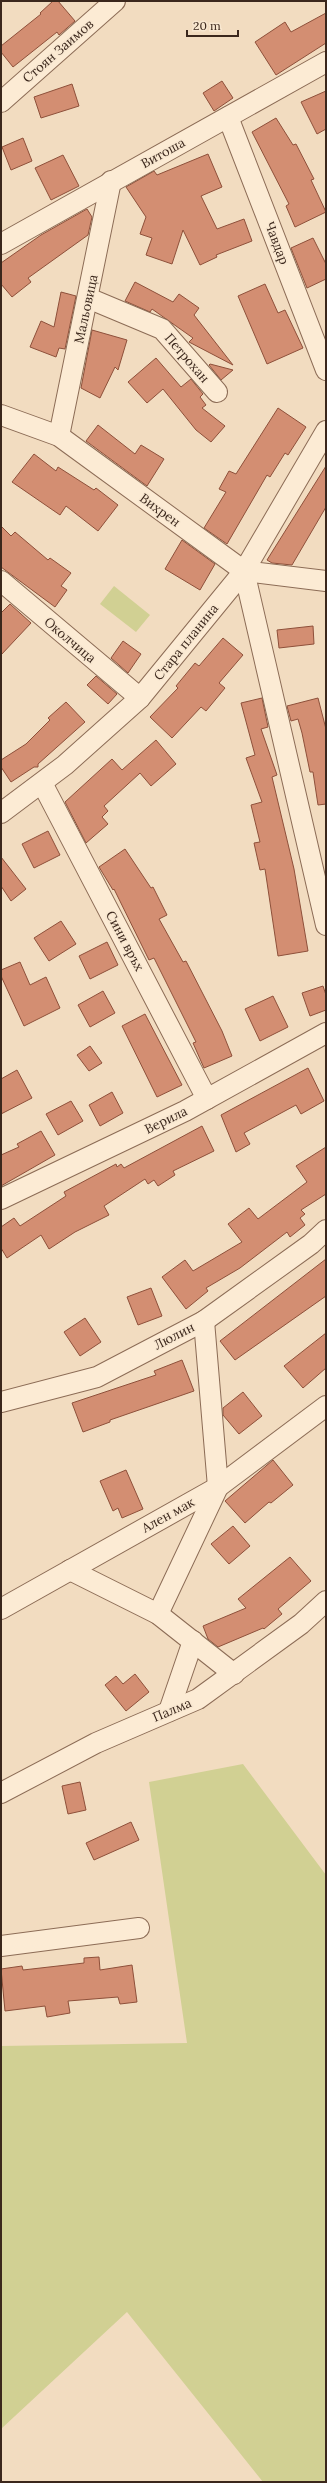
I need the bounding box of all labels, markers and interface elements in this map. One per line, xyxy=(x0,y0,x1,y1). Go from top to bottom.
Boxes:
scale bar xyxy=(187,12,238,38)
street label: Стоян Заимов xyxy=(19,15,97,86)
text: 20 m xyxy=(193,18,221,33)
street label: Витоша xyxy=(138,134,188,172)
street label: Чавдар xyxy=(261,219,293,267)
street label: Мальовица xyxy=(70,273,102,345)
street label: Петрохан xyxy=(161,330,213,386)
street label: Вихрен xyxy=(136,490,184,530)
street label: Стара планина xyxy=(150,600,222,684)
street label: Околчица xyxy=(41,613,100,667)
street label: Сини връх xyxy=(102,908,148,974)
street label: Верила xyxy=(142,1102,190,1138)
street label: Люлин xyxy=(151,1319,197,1353)
street label: Ален мак xyxy=(138,1494,197,1537)
street label: Палма xyxy=(150,1694,194,1726)

